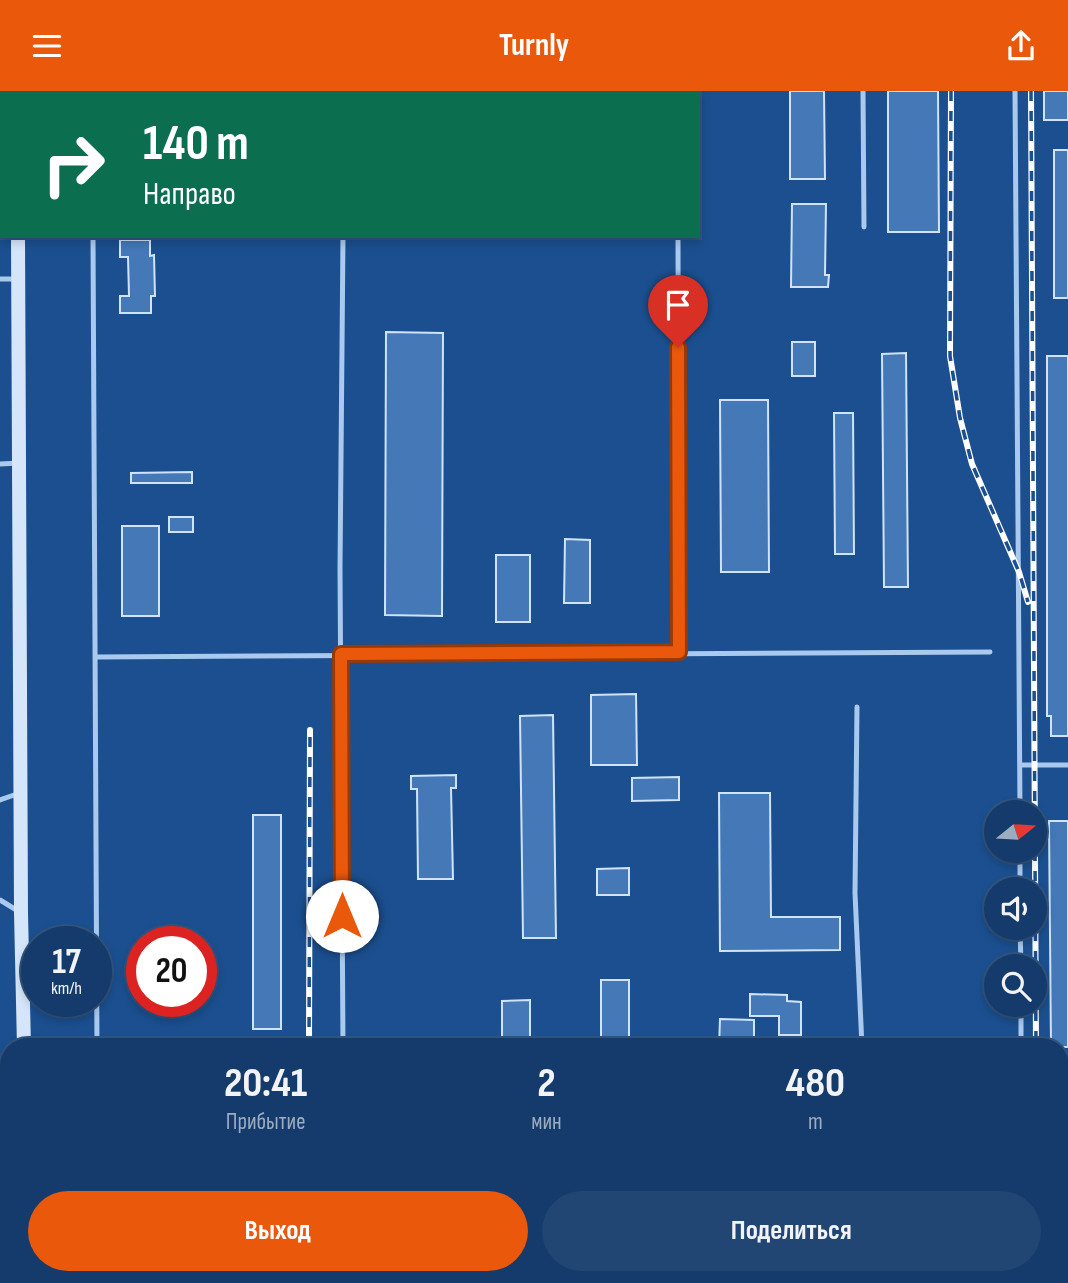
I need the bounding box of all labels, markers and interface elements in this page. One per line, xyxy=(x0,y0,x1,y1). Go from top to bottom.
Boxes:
text: Turnly xyxy=(499,26,569,65)
icon: menu xyxy=(28,27,66,65)
icon: share xyxy=(1002,27,1040,65)
text: 140 m xyxy=(143,115,249,174)
icon: right xyxy=(28,119,119,210)
text: Направо xyxy=(143,175,236,214)
pin xyxy=(648,275,708,347)
icon: arrive xyxy=(659,286,697,324)
north arrow xyxy=(984,800,1046,863)
map controls xyxy=(984,800,1047,1017)
button: sound xyxy=(984,877,1047,940)
position arrow xyxy=(305,879,379,953)
speed limit sign: 20 xyxy=(126,926,217,1017)
text: 17 xyxy=(52,941,81,984)
button: search xyxy=(984,954,1047,1017)
text: km/h xyxy=(51,978,82,999)
text: 20:41 xyxy=(224,1058,307,1109)
text: 2 xyxy=(537,1058,556,1109)
text: 480 xyxy=(786,1058,845,1109)
text: Прибытие xyxy=(226,1108,305,1136)
text: мин xyxy=(531,1108,562,1136)
text: m xyxy=(808,1108,823,1136)
button: Выход xyxy=(28,1191,528,1271)
button: Поделиться xyxy=(542,1191,1041,1271)

